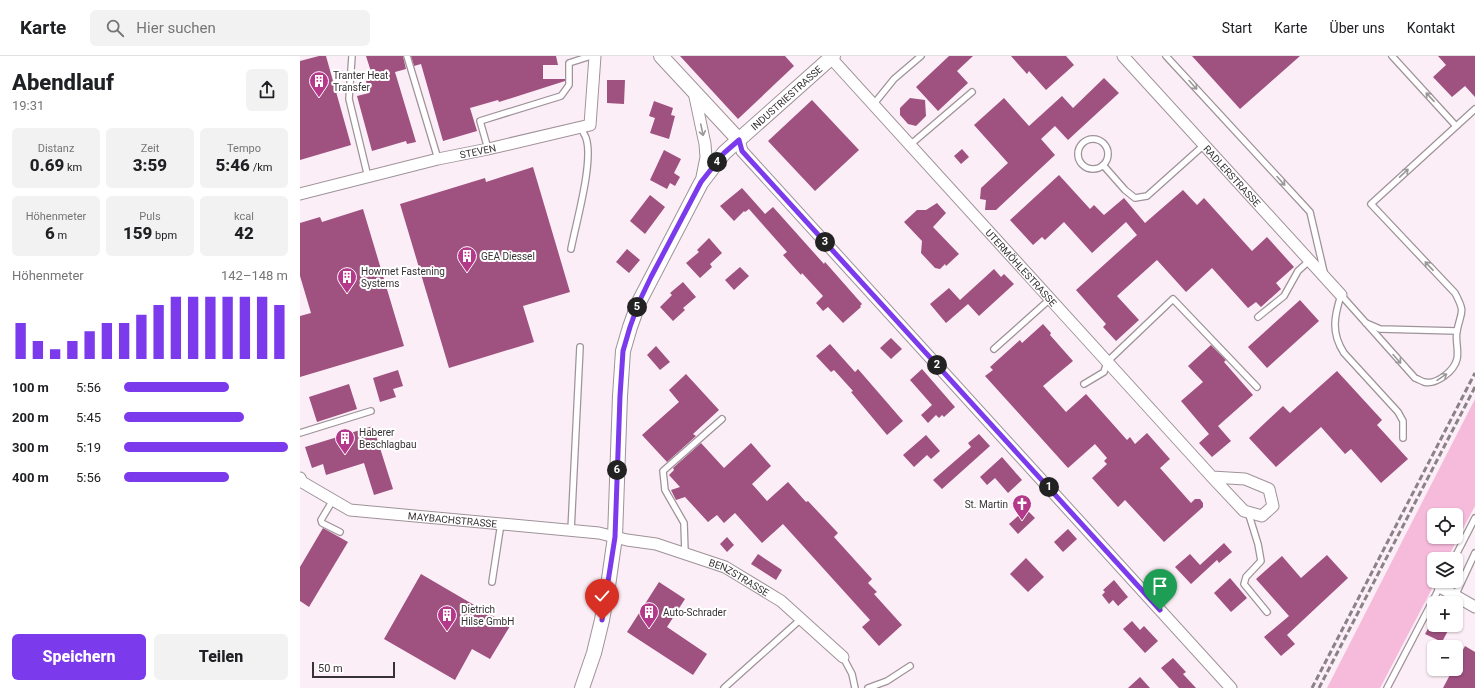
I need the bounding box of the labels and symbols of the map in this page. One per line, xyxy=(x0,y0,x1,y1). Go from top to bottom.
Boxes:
street label: INDUSTRIESTRASSE xyxy=(748,63,824,132)
building icon: Tranter Heat Transfer xyxy=(308,70,330,98)
place label: Tranter Heat Transfer xyxy=(333,70,388,93)
one-way arrow xyxy=(1188,80,1197,90)
one-way arrow xyxy=(1425,92,1435,102)
one-way arrow xyxy=(698,123,706,136)
street label: STEVEN xyxy=(459,142,497,160)
street label: RADLERSTRASSE xyxy=(1202,143,1263,209)
pin: 4 xyxy=(707,152,727,172)
one-way arrow xyxy=(1399,169,1410,178)
one-way arrow xyxy=(1276,175,1285,186)
street label: UTERMÖHLESTRASSE xyxy=(984,227,1059,308)
pin: 3 xyxy=(815,232,835,252)
building icon: GEA Diessel xyxy=(456,245,478,273)
place label: GEA Diessel xyxy=(481,251,535,262)
one-way arrow xyxy=(1424,260,1433,271)
building icon: Howmet Fastening Systems xyxy=(336,266,358,294)
place label: Howmet Fastening Systems xyxy=(361,266,445,289)
pin: 5 xyxy=(627,297,647,317)
one-way arrow xyxy=(1393,354,1402,365)
pin: 2 xyxy=(927,355,947,375)
one-way arrow xyxy=(1436,373,1447,381)
building icon: Haberer Beschlagbau xyxy=(334,427,356,455)
place label: Haberer Beschlagbau xyxy=(359,427,417,450)
pin: 6 xyxy=(607,460,627,480)
pin: 1 xyxy=(1039,477,1059,497)
church icon: St. Martin xyxy=(1011,493,1033,521)
place label: St. Martin xyxy=(965,499,1008,510)
street label: MAYBACHSTRASSE xyxy=(407,510,498,529)
street label: BENZSTRASSE xyxy=(708,557,771,598)
pin xyxy=(1143,569,1177,610)
pin xyxy=(585,579,619,620)
building icon: Auto-Schrader xyxy=(638,601,660,629)
building icon: Dietrich Hilse GmbH xyxy=(436,604,458,632)
place label: Dietrich Hilse GmbH xyxy=(461,604,514,627)
place label: Auto-Schrader xyxy=(663,607,727,618)
scale bar xyxy=(312,660,395,679)

